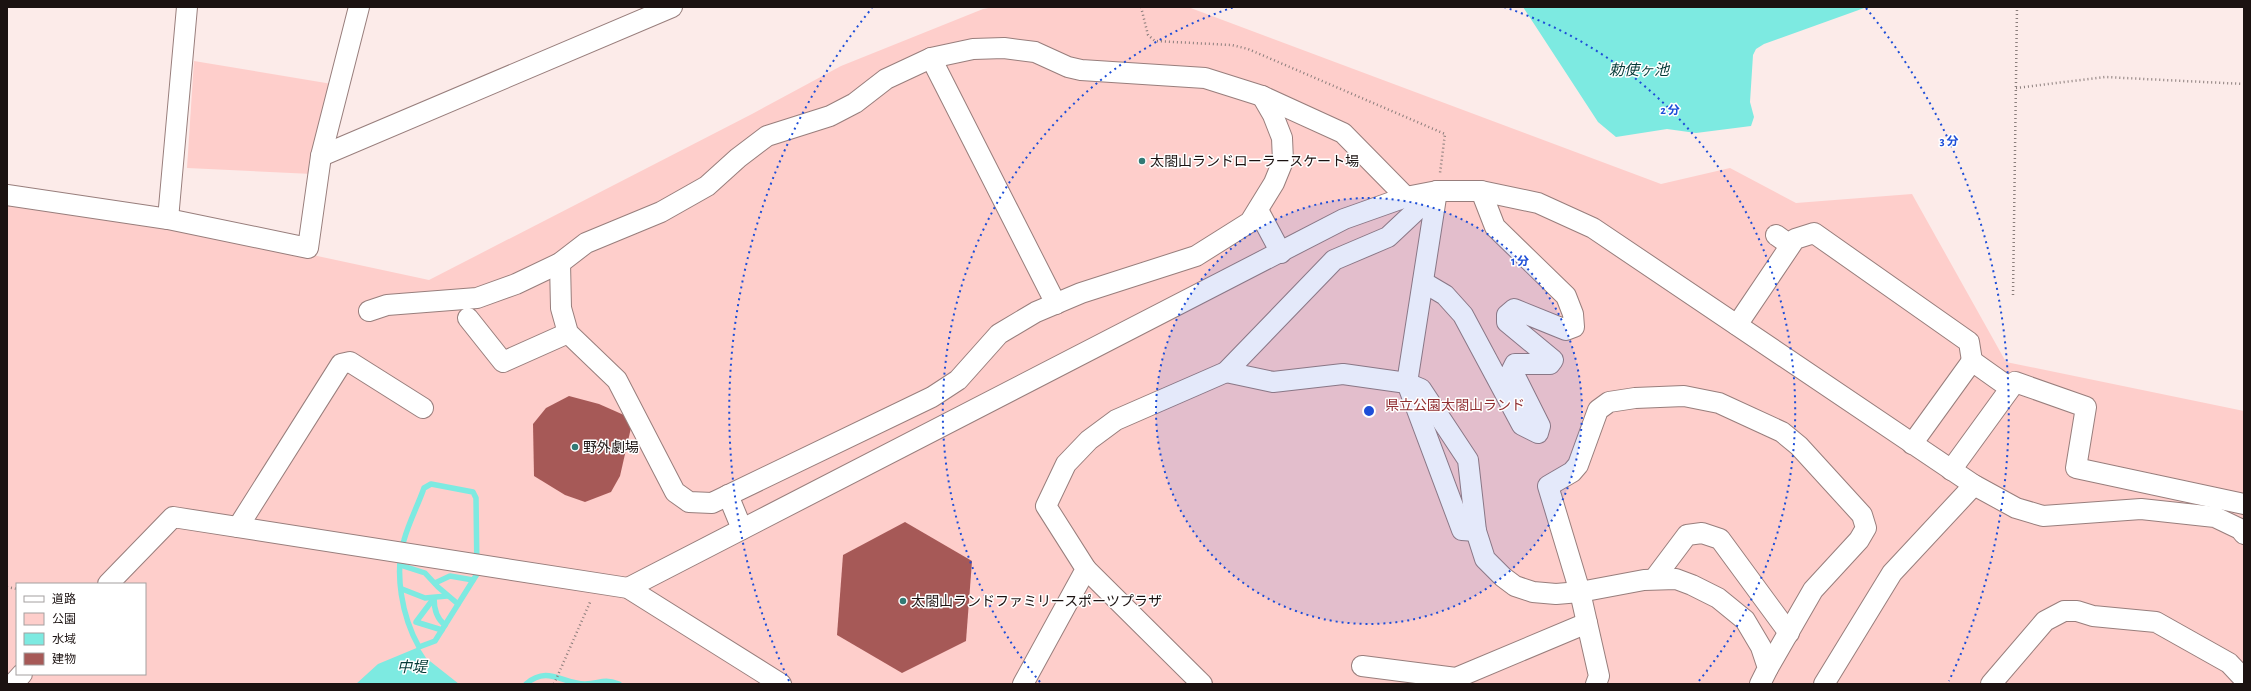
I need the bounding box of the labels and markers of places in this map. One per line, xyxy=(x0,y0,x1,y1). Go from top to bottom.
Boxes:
place label: 太閤山ランドローラースケート場 xyxy=(1150,154,1359,169)
marker: 太閤山ランドローラースケート場 xyxy=(1137,156,1147,166)
centre of rings xyxy=(1362,404,1376,418)
place label: 野外劇場 xyxy=(583,439,639,455)
marker: 野外劇場 xyxy=(570,442,580,452)
place label: 太閤山ランドファミリースポーツプラザ xyxy=(911,594,1162,609)
marker: 太閤山ランドファミリースポーツプラザ xyxy=(898,596,908,606)

